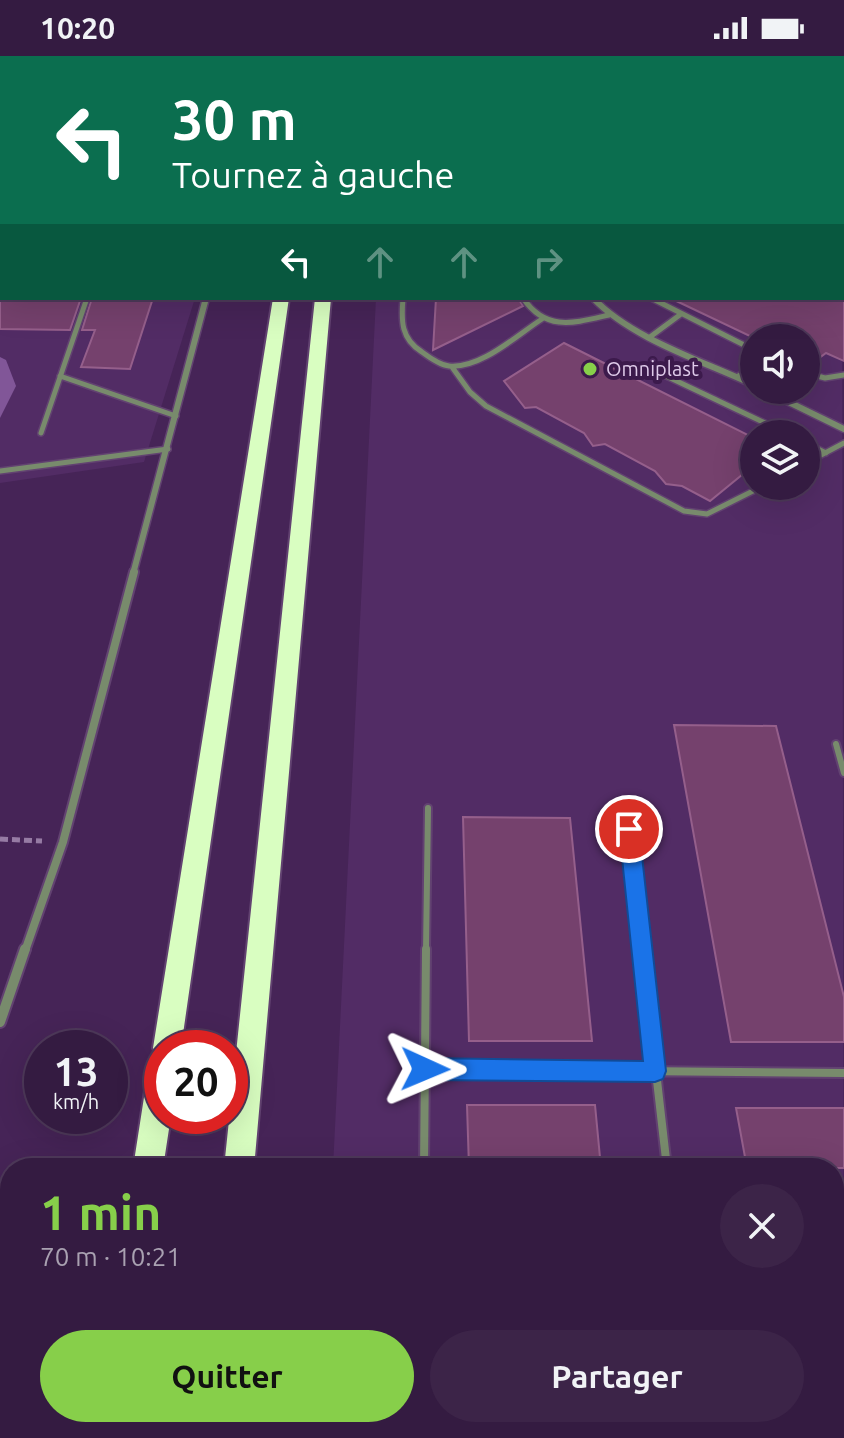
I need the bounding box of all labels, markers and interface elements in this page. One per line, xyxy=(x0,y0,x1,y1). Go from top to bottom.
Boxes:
text: 10:20 xyxy=(40,11,115,45)
icon: left xyxy=(40,88,144,192)
text: 30 m xyxy=(172,88,297,151)
text: Tournez à gauche xyxy=(172,154,454,195)
icon: left xyxy=(274,240,318,284)
icon: ahead xyxy=(358,240,402,284)
icon: ahead xyxy=(442,240,486,284)
icon: right xyxy=(526,240,570,284)
map controls xyxy=(740,324,820,500)
button: sound xyxy=(740,324,820,404)
place label: Omniplast xyxy=(606,357,699,380)
marker: Omniplast xyxy=(581,360,599,378)
button: layers xyxy=(740,420,820,500)
pin xyxy=(595,795,663,863)
icon: arrive xyxy=(607,807,651,851)
position arrow xyxy=(383,1027,467,1111)
speed limit sign: 20 xyxy=(144,1030,248,1134)
text: 13 xyxy=(53,1049,99,1094)
text: km/h xyxy=(53,1090,99,1113)
button: close xyxy=(720,1184,804,1268)
text: 1 min xyxy=(40,1185,161,1239)
text: 70 m · 10:21 xyxy=(40,1242,181,1271)
button: Quitter xyxy=(40,1330,414,1422)
button: Partager xyxy=(430,1330,804,1422)

